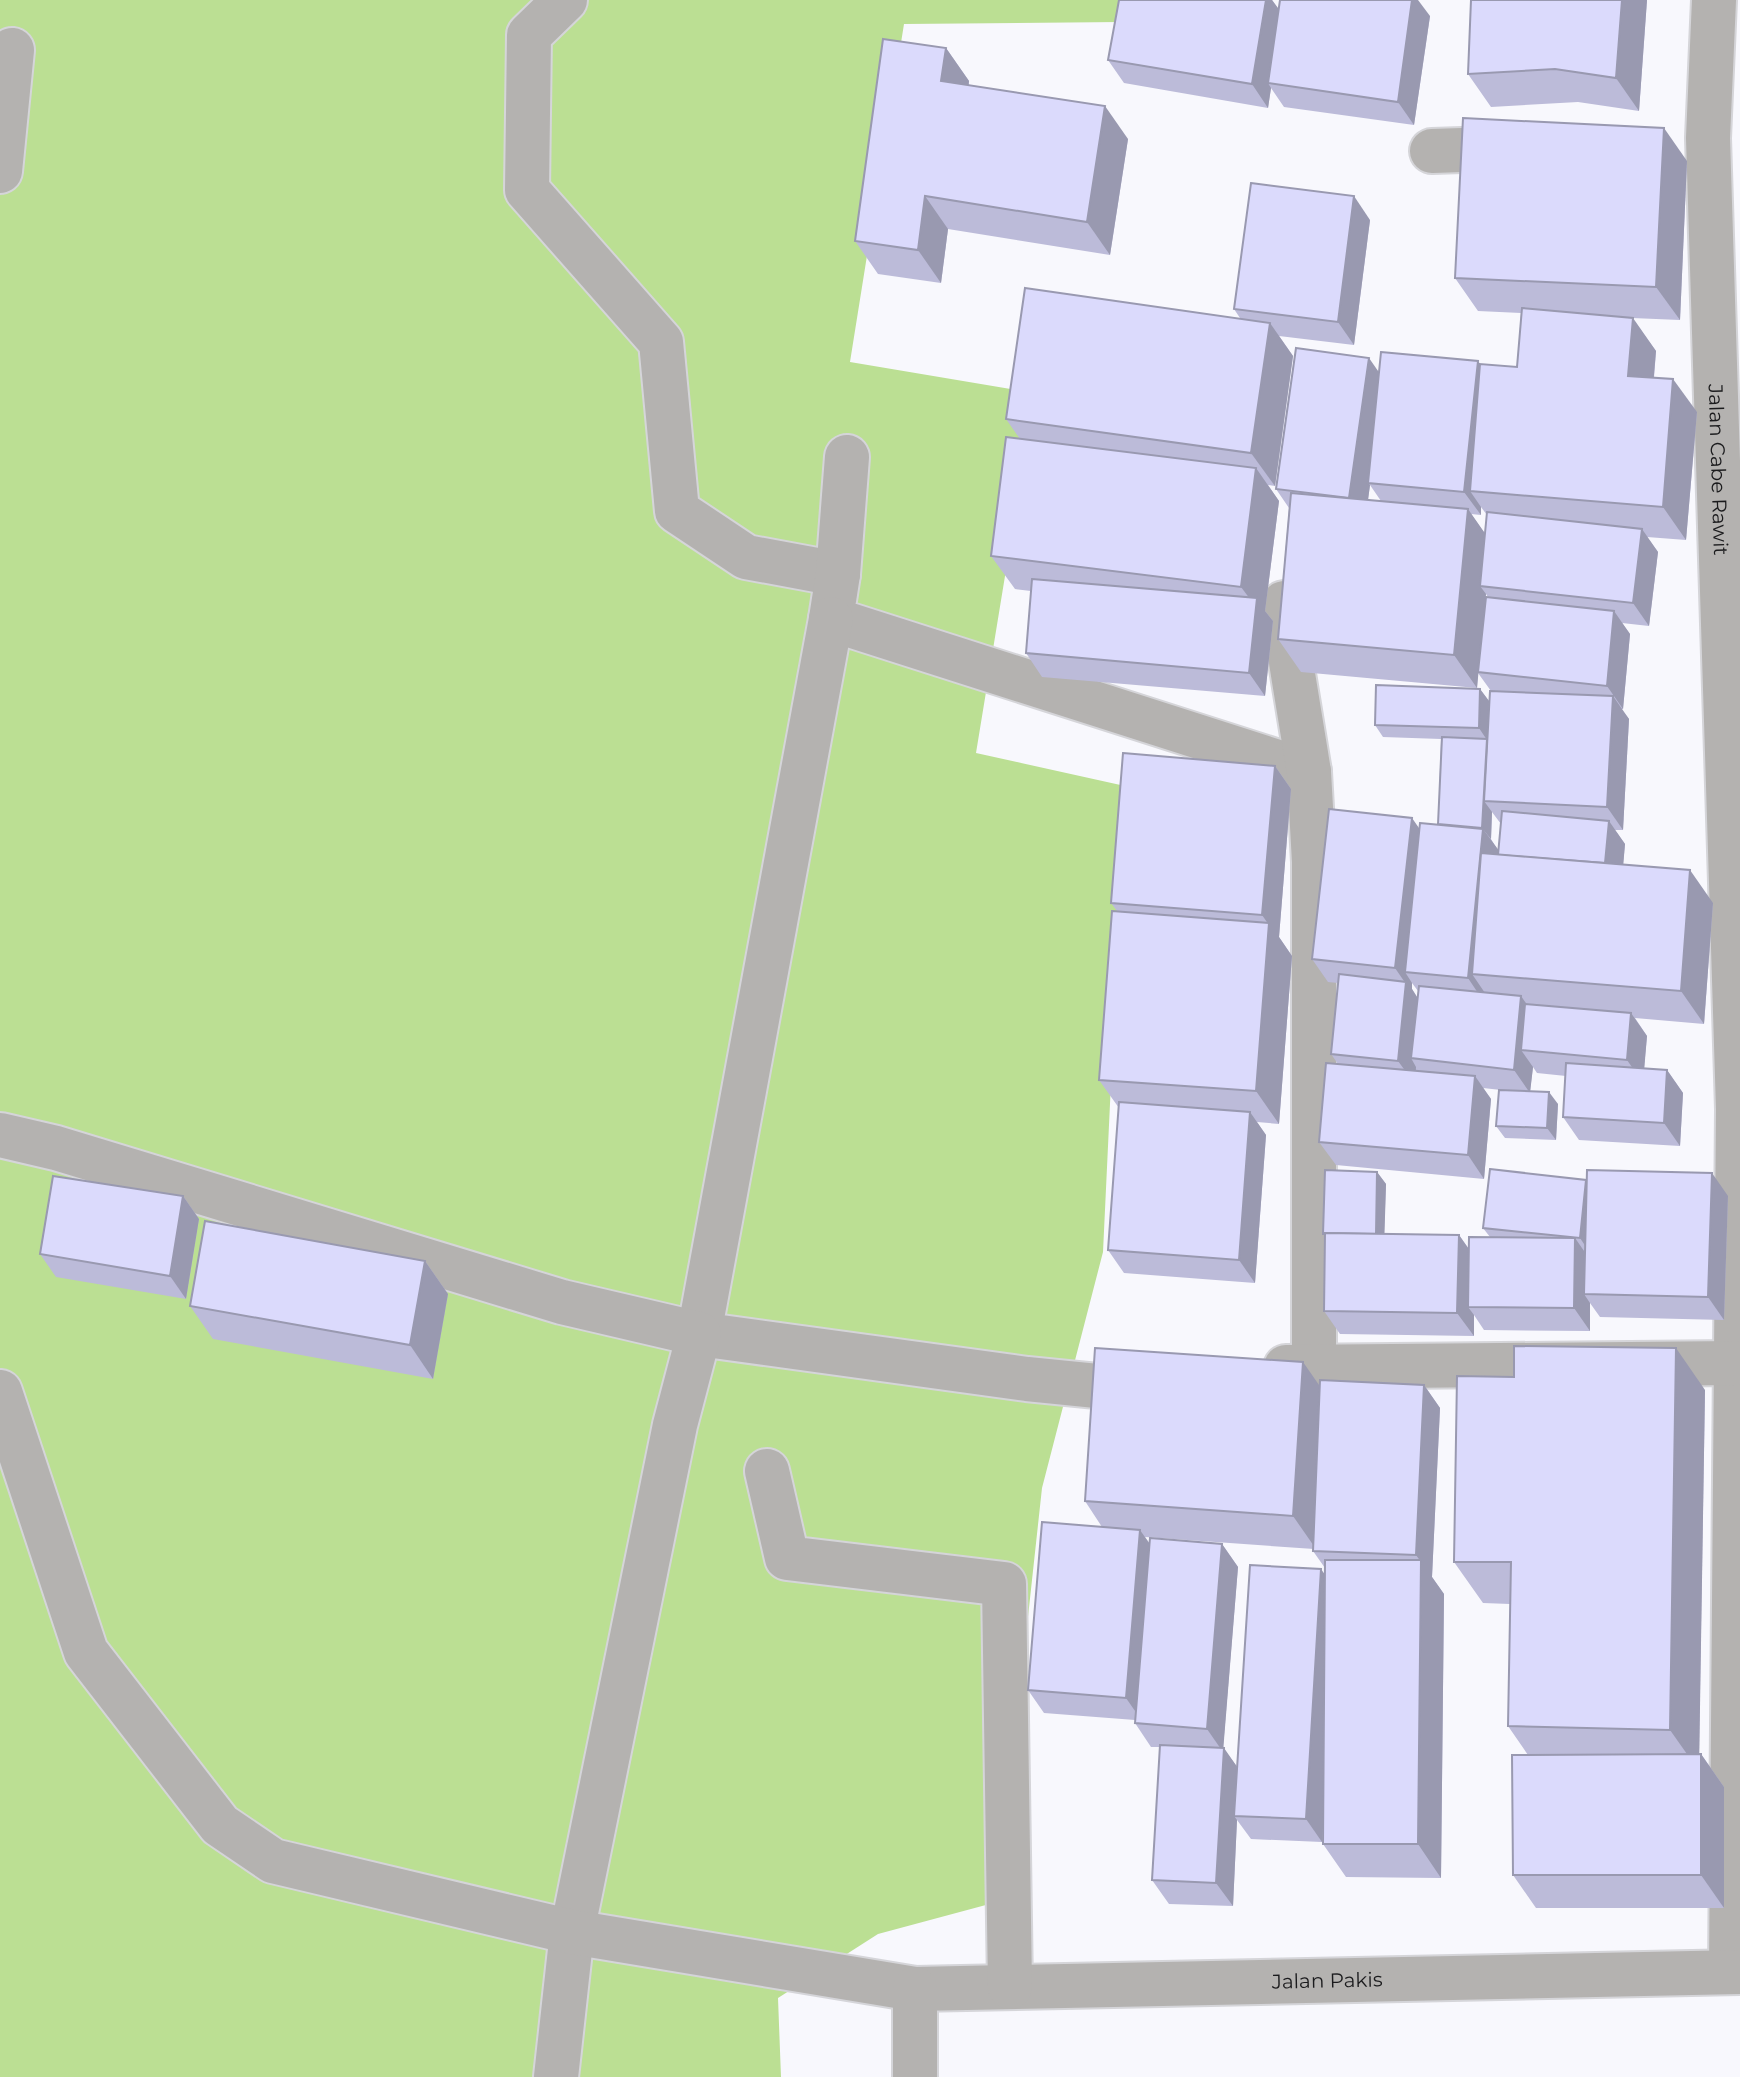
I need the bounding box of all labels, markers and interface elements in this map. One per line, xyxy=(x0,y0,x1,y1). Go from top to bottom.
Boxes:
street label: Jalan Cabe Rawit xyxy=(1704,383,1733,556)
street label: Jalan Pakis xyxy=(1270,1967,1383,1994)

